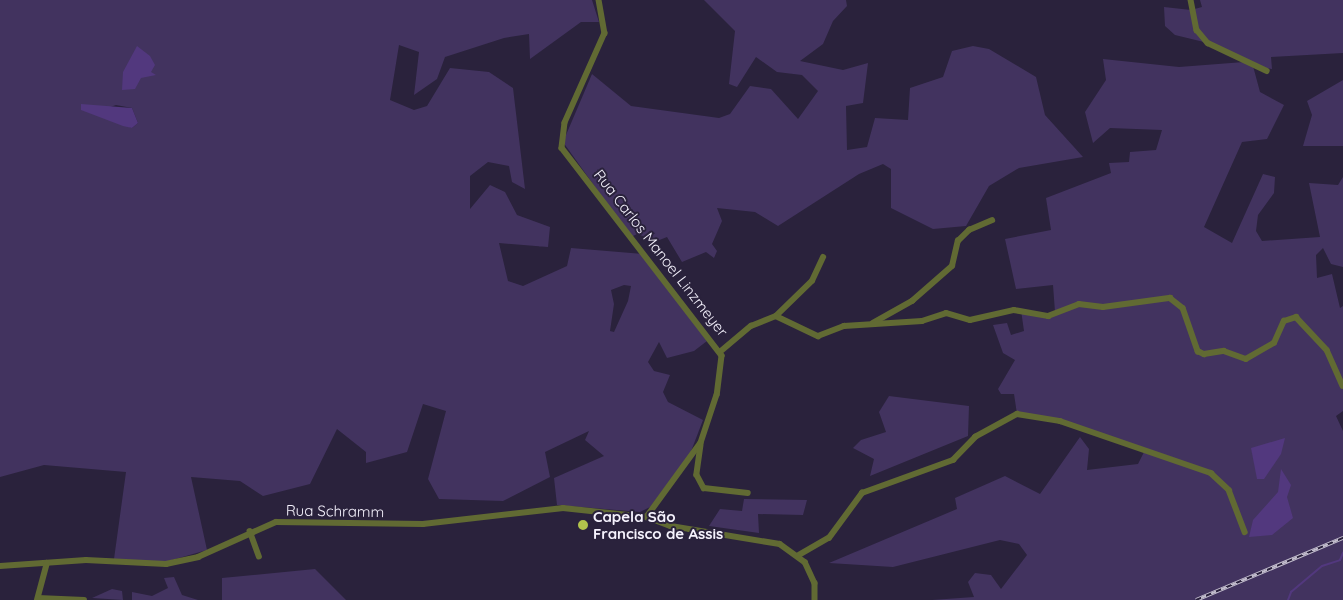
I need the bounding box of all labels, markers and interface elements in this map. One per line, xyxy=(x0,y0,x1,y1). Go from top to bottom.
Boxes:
street label: Rua Carlos Manoel Linzmeyer xyxy=(590,166,732,340)
street label: Rua Schramm xyxy=(286,501,384,521)
place label: Capela São Francisco de Assis xyxy=(593,507,723,542)
marker: Capela São Francisco de Assis xyxy=(577,519,589,531)

